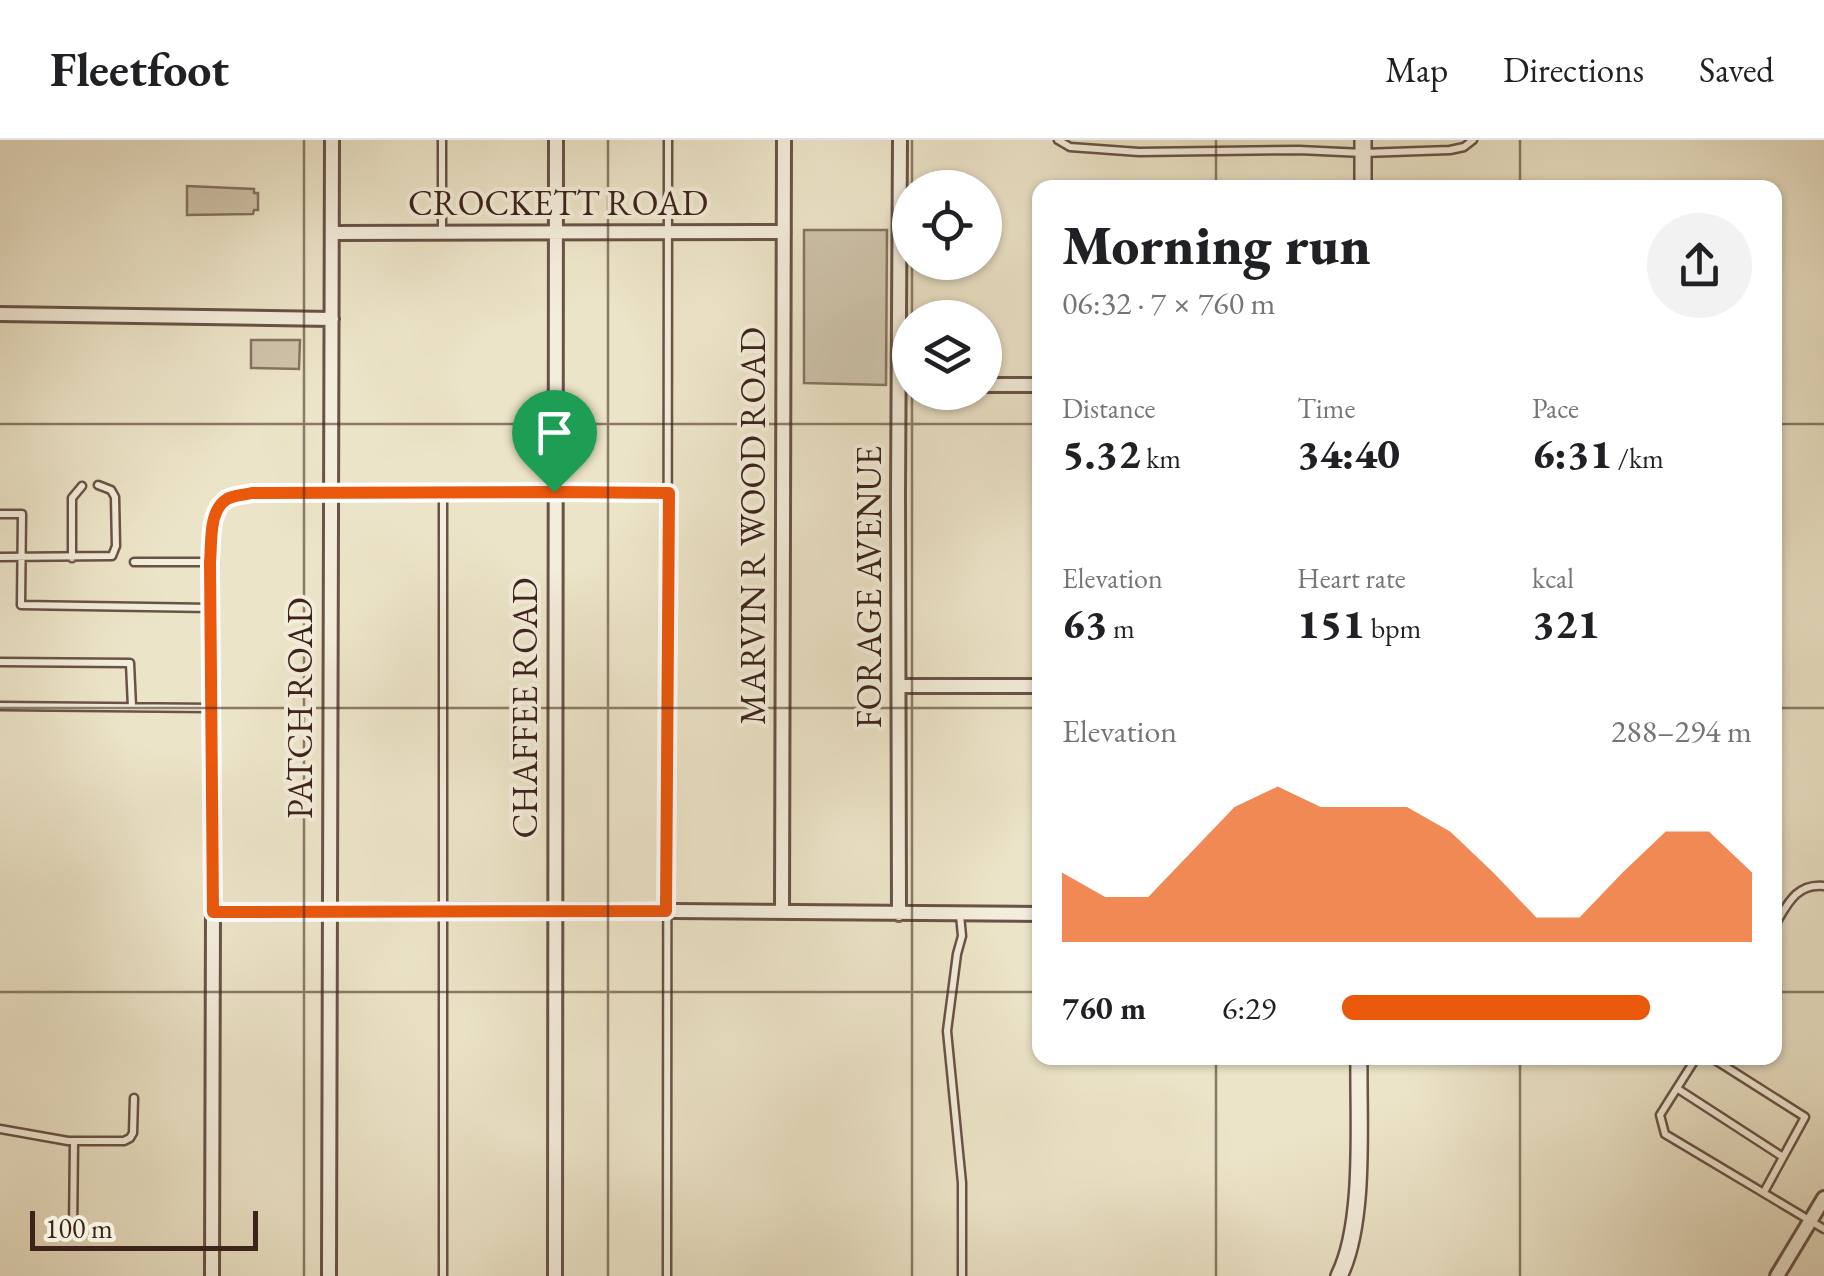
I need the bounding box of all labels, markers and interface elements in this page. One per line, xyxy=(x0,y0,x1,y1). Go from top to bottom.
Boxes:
text: Fleetfoot xyxy=(50,38,229,100)
text: Map xyxy=(1385,47,1448,92)
text: Directions xyxy=(1503,47,1644,92)
text: Saved xyxy=(1699,47,1774,92)
map controls xyxy=(892,170,1002,410)
button: locate xyxy=(892,170,1002,280)
street label: CROCKETT ROAD xyxy=(408,180,708,225)
text: Morning run xyxy=(1062,209,1371,280)
button: share xyxy=(1647,213,1752,318)
text: 06:32 · 7 × 760 m xyxy=(1062,282,1275,324)
button: layers xyxy=(892,300,1002,410)
street label: MARVIN R WOOD ROAD xyxy=(730,327,775,725)
pin xyxy=(512,390,597,493)
text: Distance xyxy=(1062,390,1156,426)
text: Time xyxy=(1297,390,1355,426)
text: Pace xyxy=(1532,390,1579,426)
icon: arrive xyxy=(527,405,582,460)
text: 5.32 xyxy=(1062,426,1141,481)
text: 34:40 xyxy=(1297,426,1400,481)
text: 6:31 xyxy=(1532,426,1612,481)
text: km xyxy=(1141,440,1181,476)
text: /km xyxy=(1612,440,1664,476)
street label: FORAGE AVENUE xyxy=(846,446,891,728)
text: Elevation xyxy=(1062,560,1163,596)
text: Heart rate xyxy=(1297,560,1406,596)
text: kcal xyxy=(1532,560,1574,596)
street label: CHAFFEE ROAD xyxy=(502,578,547,838)
text: 63 xyxy=(1062,596,1107,651)
text: 151 xyxy=(1297,596,1365,651)
text: 321 xyxy=(1532,596,1600,651)
street label: PATCH ROAD xyxy=(277,597,322,819)
text: m xyxy=(1107,610,1135,646)
text: bpm xyxy=(1365,610,1421,646)
text: Elevation xyxy=(1062,710,1177,752)
text: 288–294 m xyxy=(1611,710,1752,752)
text: 760 m xyxy=(1062,987,1146,1029)
text: 6:29 xyxy=(1222,987,1276,1029)
scale bar xyxy=(30,1206,258,1250)
text: 100 m xyxy=(45,1210,113,1246)

